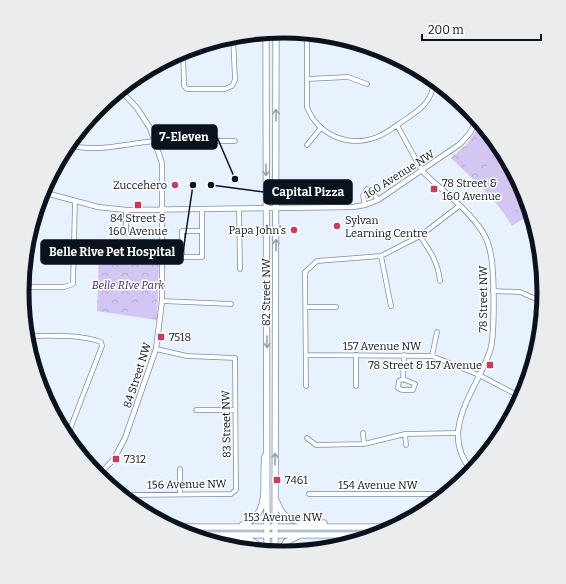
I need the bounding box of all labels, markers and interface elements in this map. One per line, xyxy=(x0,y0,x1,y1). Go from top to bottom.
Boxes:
scale bar xyxy=(422,16,541,42)
text: 200 m xyxy=(428,23,464,37)
one-way arrow xyxy=(272,109,280,122)
callout: 7-Eleven xyxy=(152,125,217,149)
text: 7-Eleven xyxy=(159,130,209,144)
street label: 160 Avenue NW xyxy=(362,147,438,201)
one-way arrow xyxy=(262,163,270,176)
place label: 78 Street & 160 Avenue xyxy=(442,177,501,203)
place label: Zuccehero xyxy=(113,179,167,192)
marker: Zuccehero xyxy=(170,180,180,190)
callout: Capital Pizza xyxy=(264,180,352,204)
marker: 78 Street & 160 Avenue xyxy=(429,184,439,194)
text: Capital Pizza xyxy=(272,185,344,199)
marker: 84 Street & 160 Avenue xyxy=(133,200,143,210)
place label: 84 Street & 160 Avenue xyxy=(109,212,167,238)
place label: Sylvan Learning Centre xyxy=(345,214,428,240)
marker: Sylvan Learning Centre xyxy=(332,221,342,231)
place label: Papa John's xyxy=(229,224,286,237)
marker: Papa John's xyxy=(289,225,299,235)
one-way arrow xyxy=(272,239,280,252)
callout: Belle Rive Pet Hospital xyxy=(41,240,183,264)
text: Belle Rive Pet Hospital xyxy=(49,245,175,259)
street label: 82 Street NW xyxy=(260,257,273,326)
street label: 78 Street NW xyxy=(477,265,490,333)
park label: Belle RIve Park xyxy=(92,279,165,292)
place label: 7518 xyxy=(169,331,191,344)
marker: 7518 xyxy=(156,332,166,342)
one-way arrow xyxy=(263,335,271,348)
street label: 84 Street NW xyxy=(121,340,154,410)
street label: 157 Avenue NW xyxy=(343,340,422,353)
place label: 78 Street & 157 Avenue xyxy=(368,359,482,372)
marker: 78 Street & 157 Avenue xyxy=(485,360,495,370)
street label: 83 Street NW xyxy=(219,389,234,458)
place label: 7312 xyxy=(124,453,146,466)
one-way arrow xyxy=(271,453,279,466)
marker: 7312 xyxy=(111,454,121,464)
place label: 7461 xyxy=(285,474,308,487)
marker: 7461 xyxy=(272,475,282,485)
street label: 156 Avenue NW xyxy=(147,477,228,492)
street label: 154 Avenue NW xyxy=(338,479,418,492)
street label: 153 Avenue NW xyxy=(243,511,323,524)

